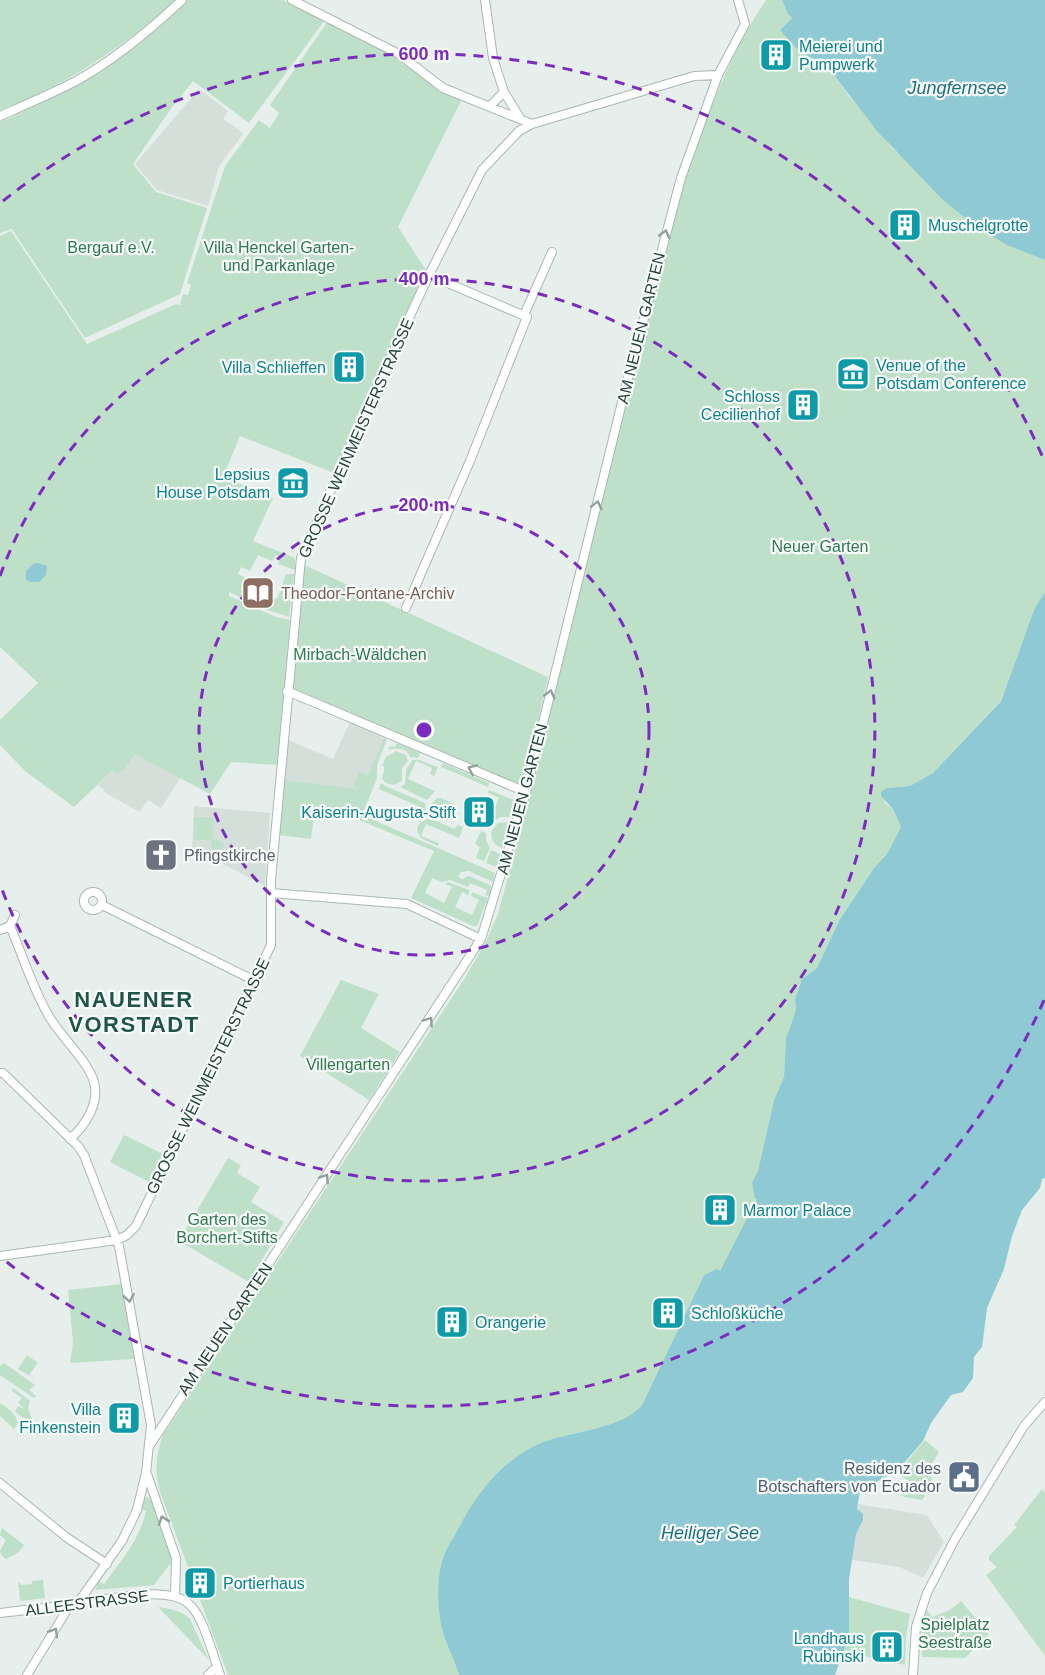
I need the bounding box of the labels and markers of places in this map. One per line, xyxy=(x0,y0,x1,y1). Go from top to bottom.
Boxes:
building icon: Meierei und Pumpwerk xyxy=(758,37,794,73)
place label: Meierei und Pumpwerk xyxy=(799,38,883,73)
building icon: Muschelgrotte xyxy=(887,207,923,243)
place label: Muschelgrotte xyxy=(928,217,1029,234)
building icon: Villa Schlieffen xyxy=(331,349,367,385)
museum icon: Venue of the Potsdam Conference xyxy=(835,356,871,392)
place label: Venue of the Potsdam Conference xyxy=(876,357,1026,392)
place label: Villa Schlieffen xyxy=(222,359,326,376)
building icon: Schloss Cecilienhof xyxy=(785,387,821,423)
place label: Schloss Cecilienhof xyxy=(701,388,781,423)
museum icon: Lepsius House Potsdam xyxy=(275,465,311,501)
place label: Lepsius House Potsdam xyxy=(156,466,270,501)
library icon: Theodor-Fontane-Archiv xyxy=(240,575,276,611)
place label: Theodor-Fontane-Archiv xyxy=(281,585,454,602)
centre of rings xyxy=(414,720,434,740)
building icon: Kaiserin-Augusta-Stift xyxy=(461,794,497,830)
place label: Kaiserin-Augusta-Stift xyxy=(301,804,457,821)
church icon: Pfingstkirche xyxy=(143,837,179,873)
place label: Pfingstkirche xyxy=(184,847,276,864)
building icon: Marmor Palace xyxy=(702,1192,738,1228)
place label: Marmor Palace xyxy=(743,1202,852,1219)
building icon: Schloßküche xyxy=(650,1295,686,1331)
building icon: Orangerie xyxy=(434,1304,470,1340)
place label: Schloßküche xyxy=(691,1305,784,1322)
place label: Orangerie xyxy=(475,1314,546,1331)
building icon: Villa Finkenstein xyxy=(106,1400,142,1436)
place label: Villa Finkenstein xyxy=(19,1401,101,1436)
public building icon: Residenz des Botschafters von Ecuador xyxy=(946,1459,982,1495)
place label: Residenz des Botschafters von Ecuador xyxy=(758,1460,942,1495)
building icon: Portierhaus xyxy=(182,1565,218,1601)
place label: Portierhaus xyxy=(223,1575,305,1592)
building icon: Landhaus Rubinski xyxy=(869,1629,905,1665)
place label: Landhaus Rubinski xyxy=(794,1630,864,1665)

